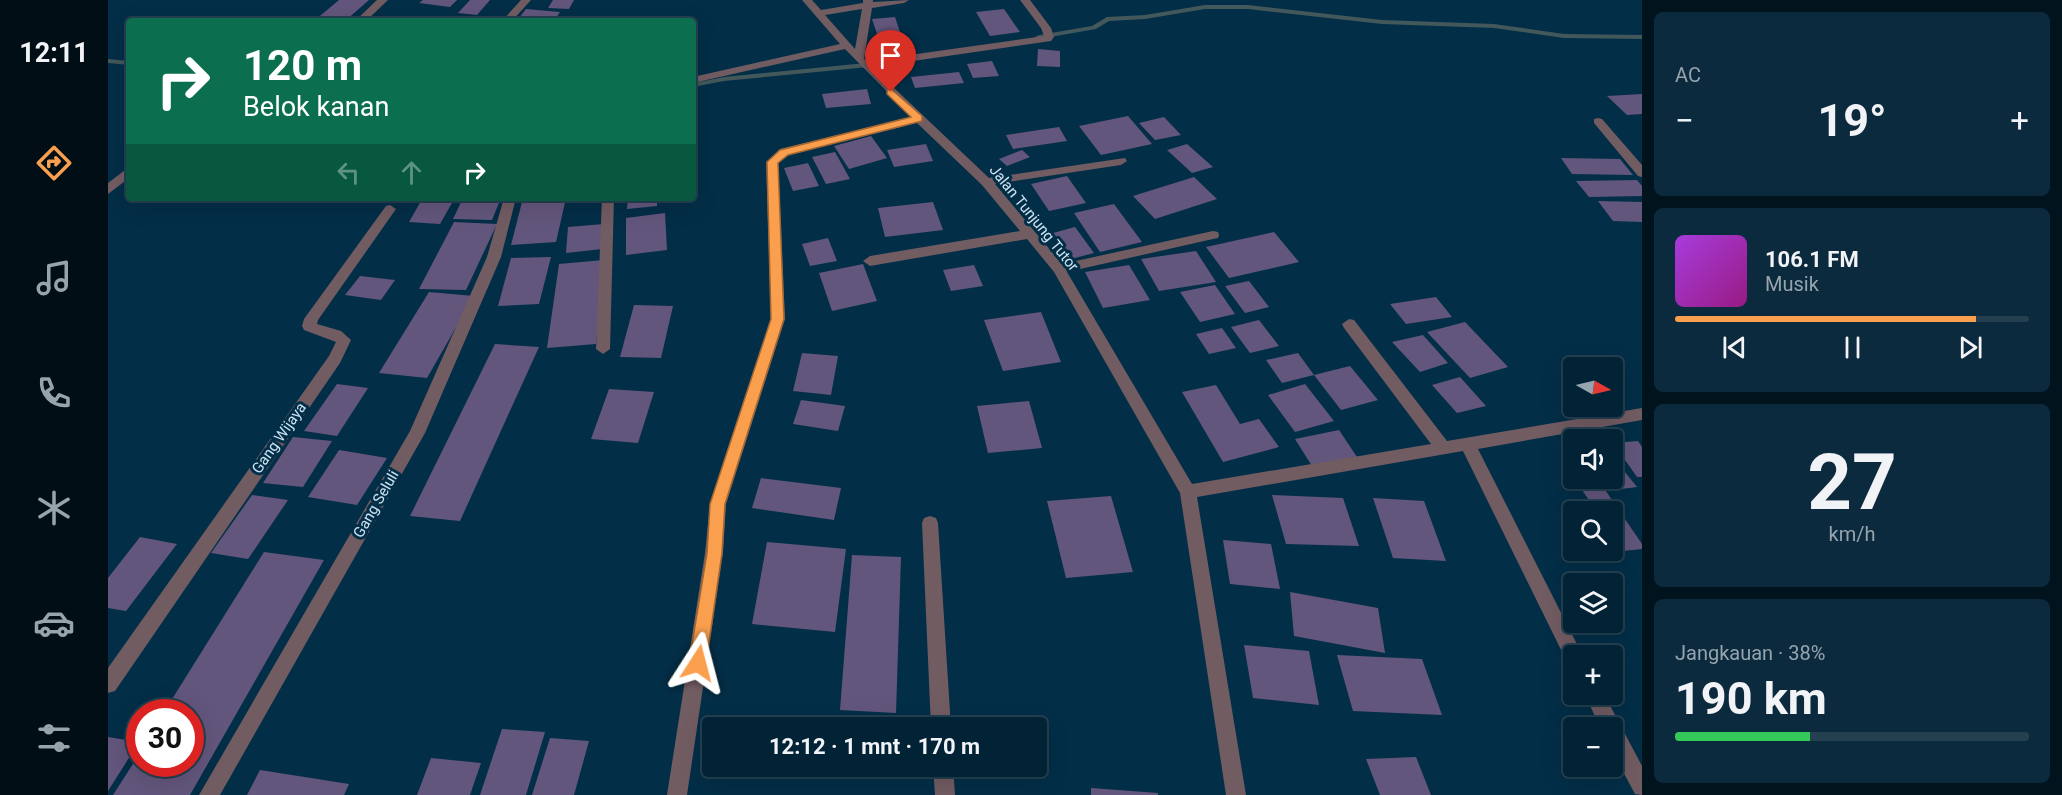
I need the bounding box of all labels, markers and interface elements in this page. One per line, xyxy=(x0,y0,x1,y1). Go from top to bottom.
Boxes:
pin xyxy=(865,30,916,92)
text: 12:11 xyxy=(19,37,89,69)
icon: arrive xyxy=(874,39,907,72)
text: 120 m xyxy=(243,41,362,90)
icon: right xyxy=(144,42,222,120)
text: AC xyxy=(1675,63,1701,87)
text: Belok kanan xyxy=(243,91,389,123)
text: 19° xyxy=(1817,94,1887,147)
text: − xyxy=(1675,101,1694,140)
text: + xyxy=(2010,101,2029,140)
icon: directions xyxy=(33,142,75,184)
icon: left xyxy=(332,156,365,189)
icon: ahead xyxy=(395,156,428,189)
icon: right xyxy=(458,156,491,189)
street label: Jalan Tunjung Tutor xyxy=(986,161,1082,275)
text: 106.1 FM xyxy=(1765,247,1859,272)
icon: music xyxy=(33,257,75,299)
text: Musik xyxy=(1765,272,1819,296)
icon: previous xyxy=(1718,331,1751,364)
icon: pause xyxy=(1836,331,1869,364)
icon: next xyxy=(1954,331,1987,364)
north arrow xyxy=(1563,357,1623,417)
map controls xyxy=(1563,357,1623,777)
icon: phone xyxy=(33,372,75,414)
street label: Gang Wijaya xyxy=(248,399,310,477)
button: sound xyxy=(1563,429,1623,489)
text: 27 xyxy=(1807,437,1897,528)
street label: Gang Seluli xyxy=(349,467,403,541)
icon: climate xyxy=(33,487,75,529)
button: search xyxy=(1563,501,1623,561)
text: km/h xyxy=(1829,522,1875,546)
button: layers xyxy=(1563,573,1623,633)
icon: car xyxy=(33,602,75,644)
position arrow xyxy=(666,631,730,695)
text: Jangkauan · 38% xyxy=(1675,641,1825,665)
button: + xyxy=(1563,645,1623,705)
text: 190 km xyxy=(1675,672,1827,725)
speed limit sign: 30 xyxy=(126,699,204,777)
icon: filters xyxy=(33,717,75,759)
button: − xyxy=(1563,717,1623,777)
text: 12:12 · 1 mnt · 170 m xyxy=(769,734,980,759)

